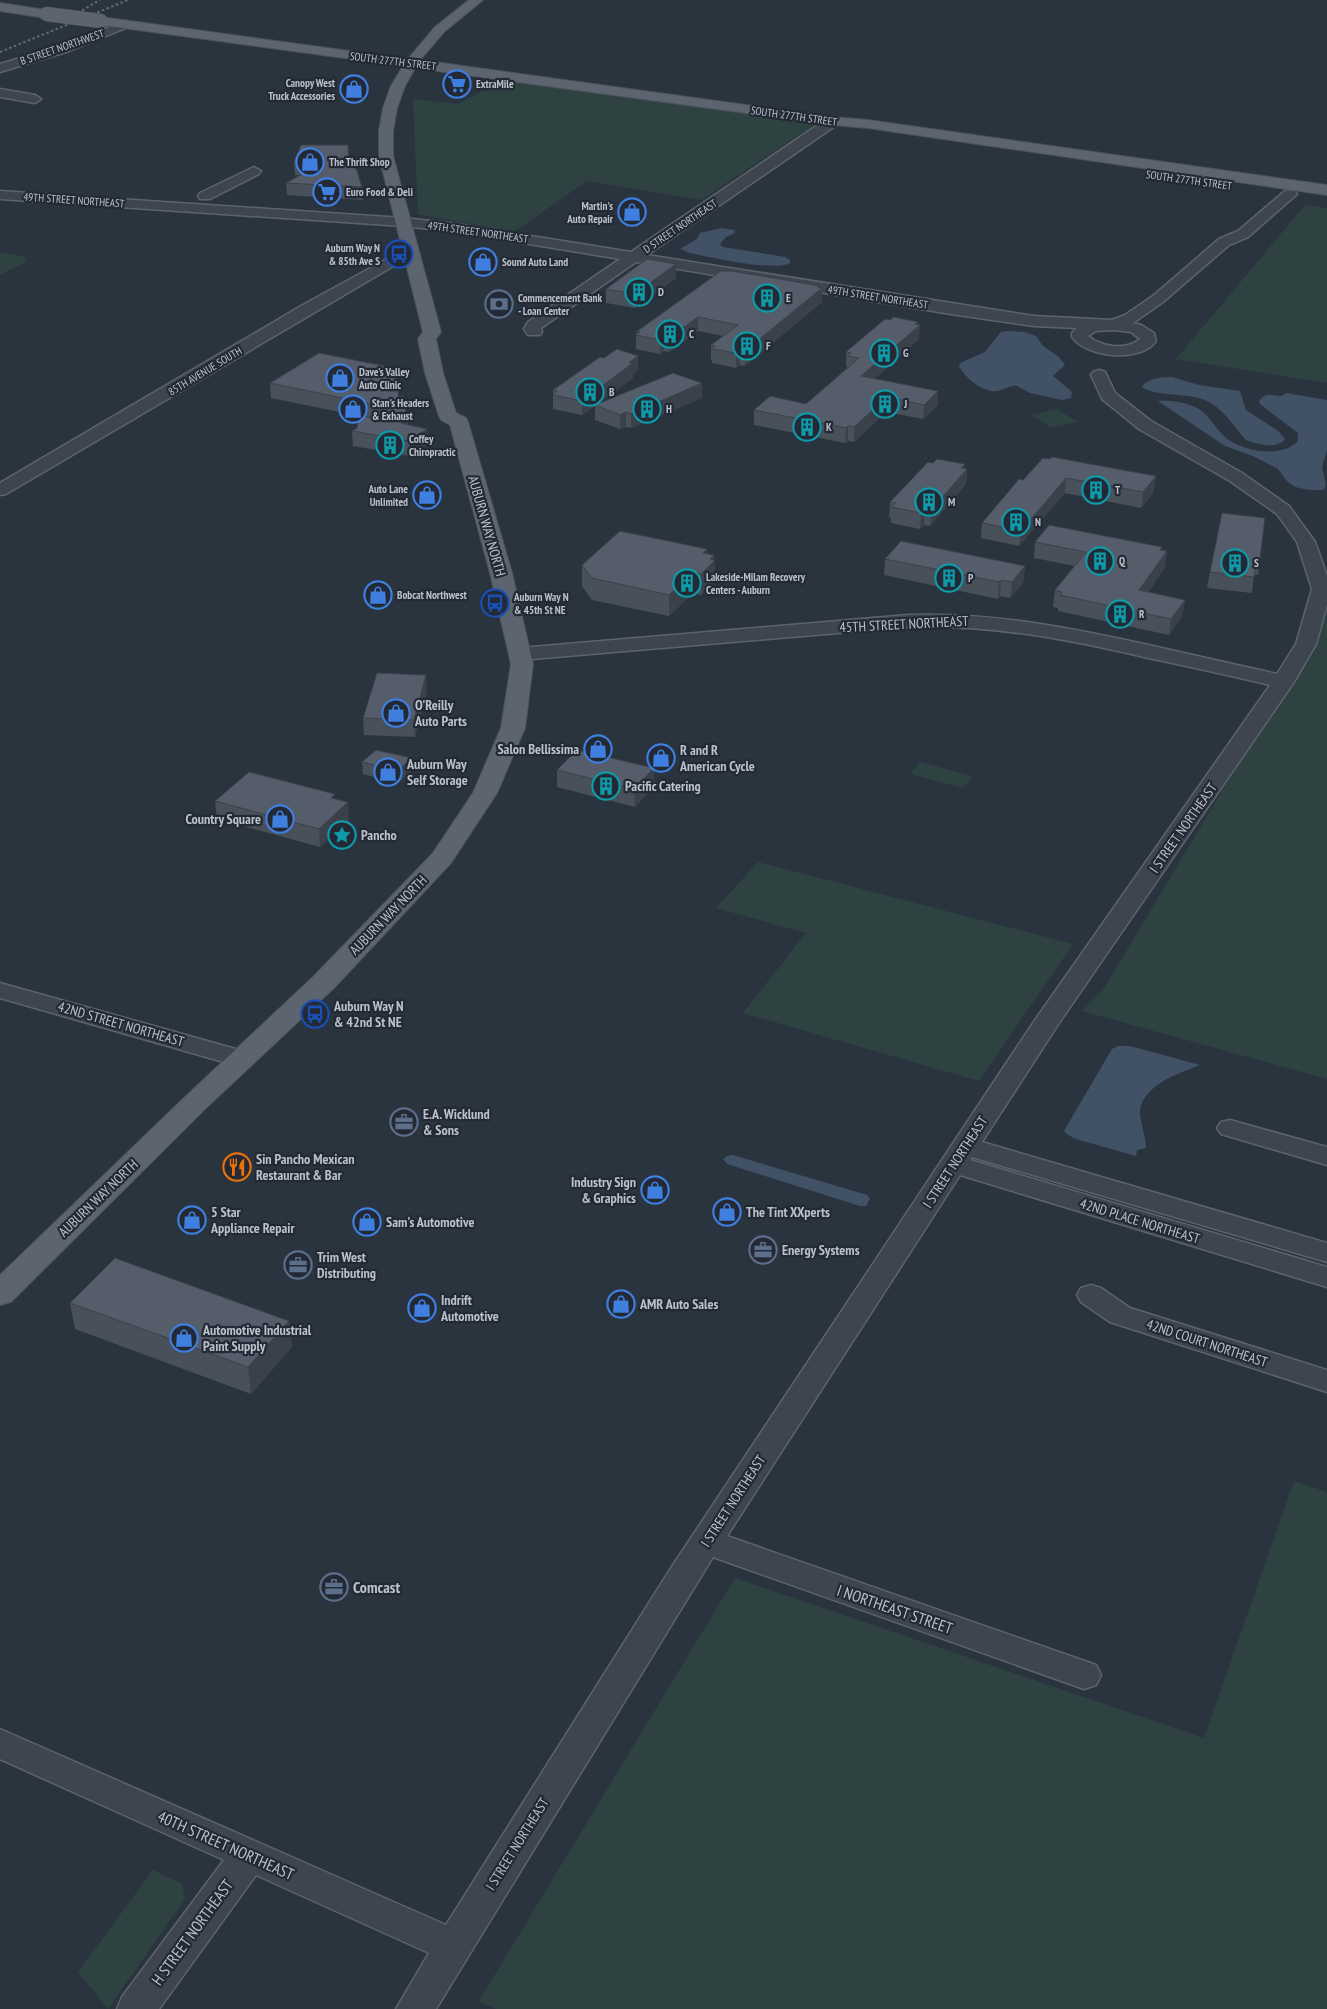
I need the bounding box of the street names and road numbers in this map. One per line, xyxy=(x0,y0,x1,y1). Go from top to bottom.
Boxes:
street label: B STREET NORTHWEST xyxy=(18,26,106,68)
street label: SOUTH 277TH STREET xyxy=(349,49,437,73)
street label: SOUTH 277TH STREET xyxy=(750,103,838,129)
street label: SOUTH 277TH STREET xyxy=(1145,167,1233,193)
street label: 49TH STREET NORTHEAST xyxy=(23,189,125,211)
street label: D STREET NORTHEAST xyxy=(640,196,720,256)
street label: 49TH STREET NORTHEAST xyxy=(427,218,529,246)
street label: 49TH STREET NORTHEAST xyxy=(827,282,929,312)
street label: 85TH AVENUE SOUTH xyxy=(166,343,244,398)
street label: AUBURN WAY NORTH xyxy=(464,474,510,578)
street label: 45TH STREET NORTHEAST xyxy=(839,612,970,636)
street label: I STREET NORTHEAST xyxy=(1145,779,1221,877)
street label: AUBURN WAY NORTH xyxy=(345,871,431,959)
street label: 42ND STREET NORTHEAST xyxy=(56,997,187,1051)
street label: I STREET NORTHEAST xyxy=(919,1112,992,1211)
street label: AUBURN WAY NORTH xyxy=(54,1155,142,1241)
street label: 42ND PLACE NORTHEAST xyxy=(1078,1194,1203,1248)
street label: 42ND COURT NORTHEAST xyxy=(1144,1315,1271,1371)
street label: I STREET NORTHEAST xyxy=(697,1451,770,1550)
street label: I NORTHEAST STREET xyxy=(835,1580,955,1638)
street label: I STREET NORTHEAST xyxy=(481,1794,553,1894)
street label: 40TH STREET NORTHEAST xyxy=(155,1806,297,1884)
street label: H STREET NORTHEAST xyxy=(147,1875,237,1989)

